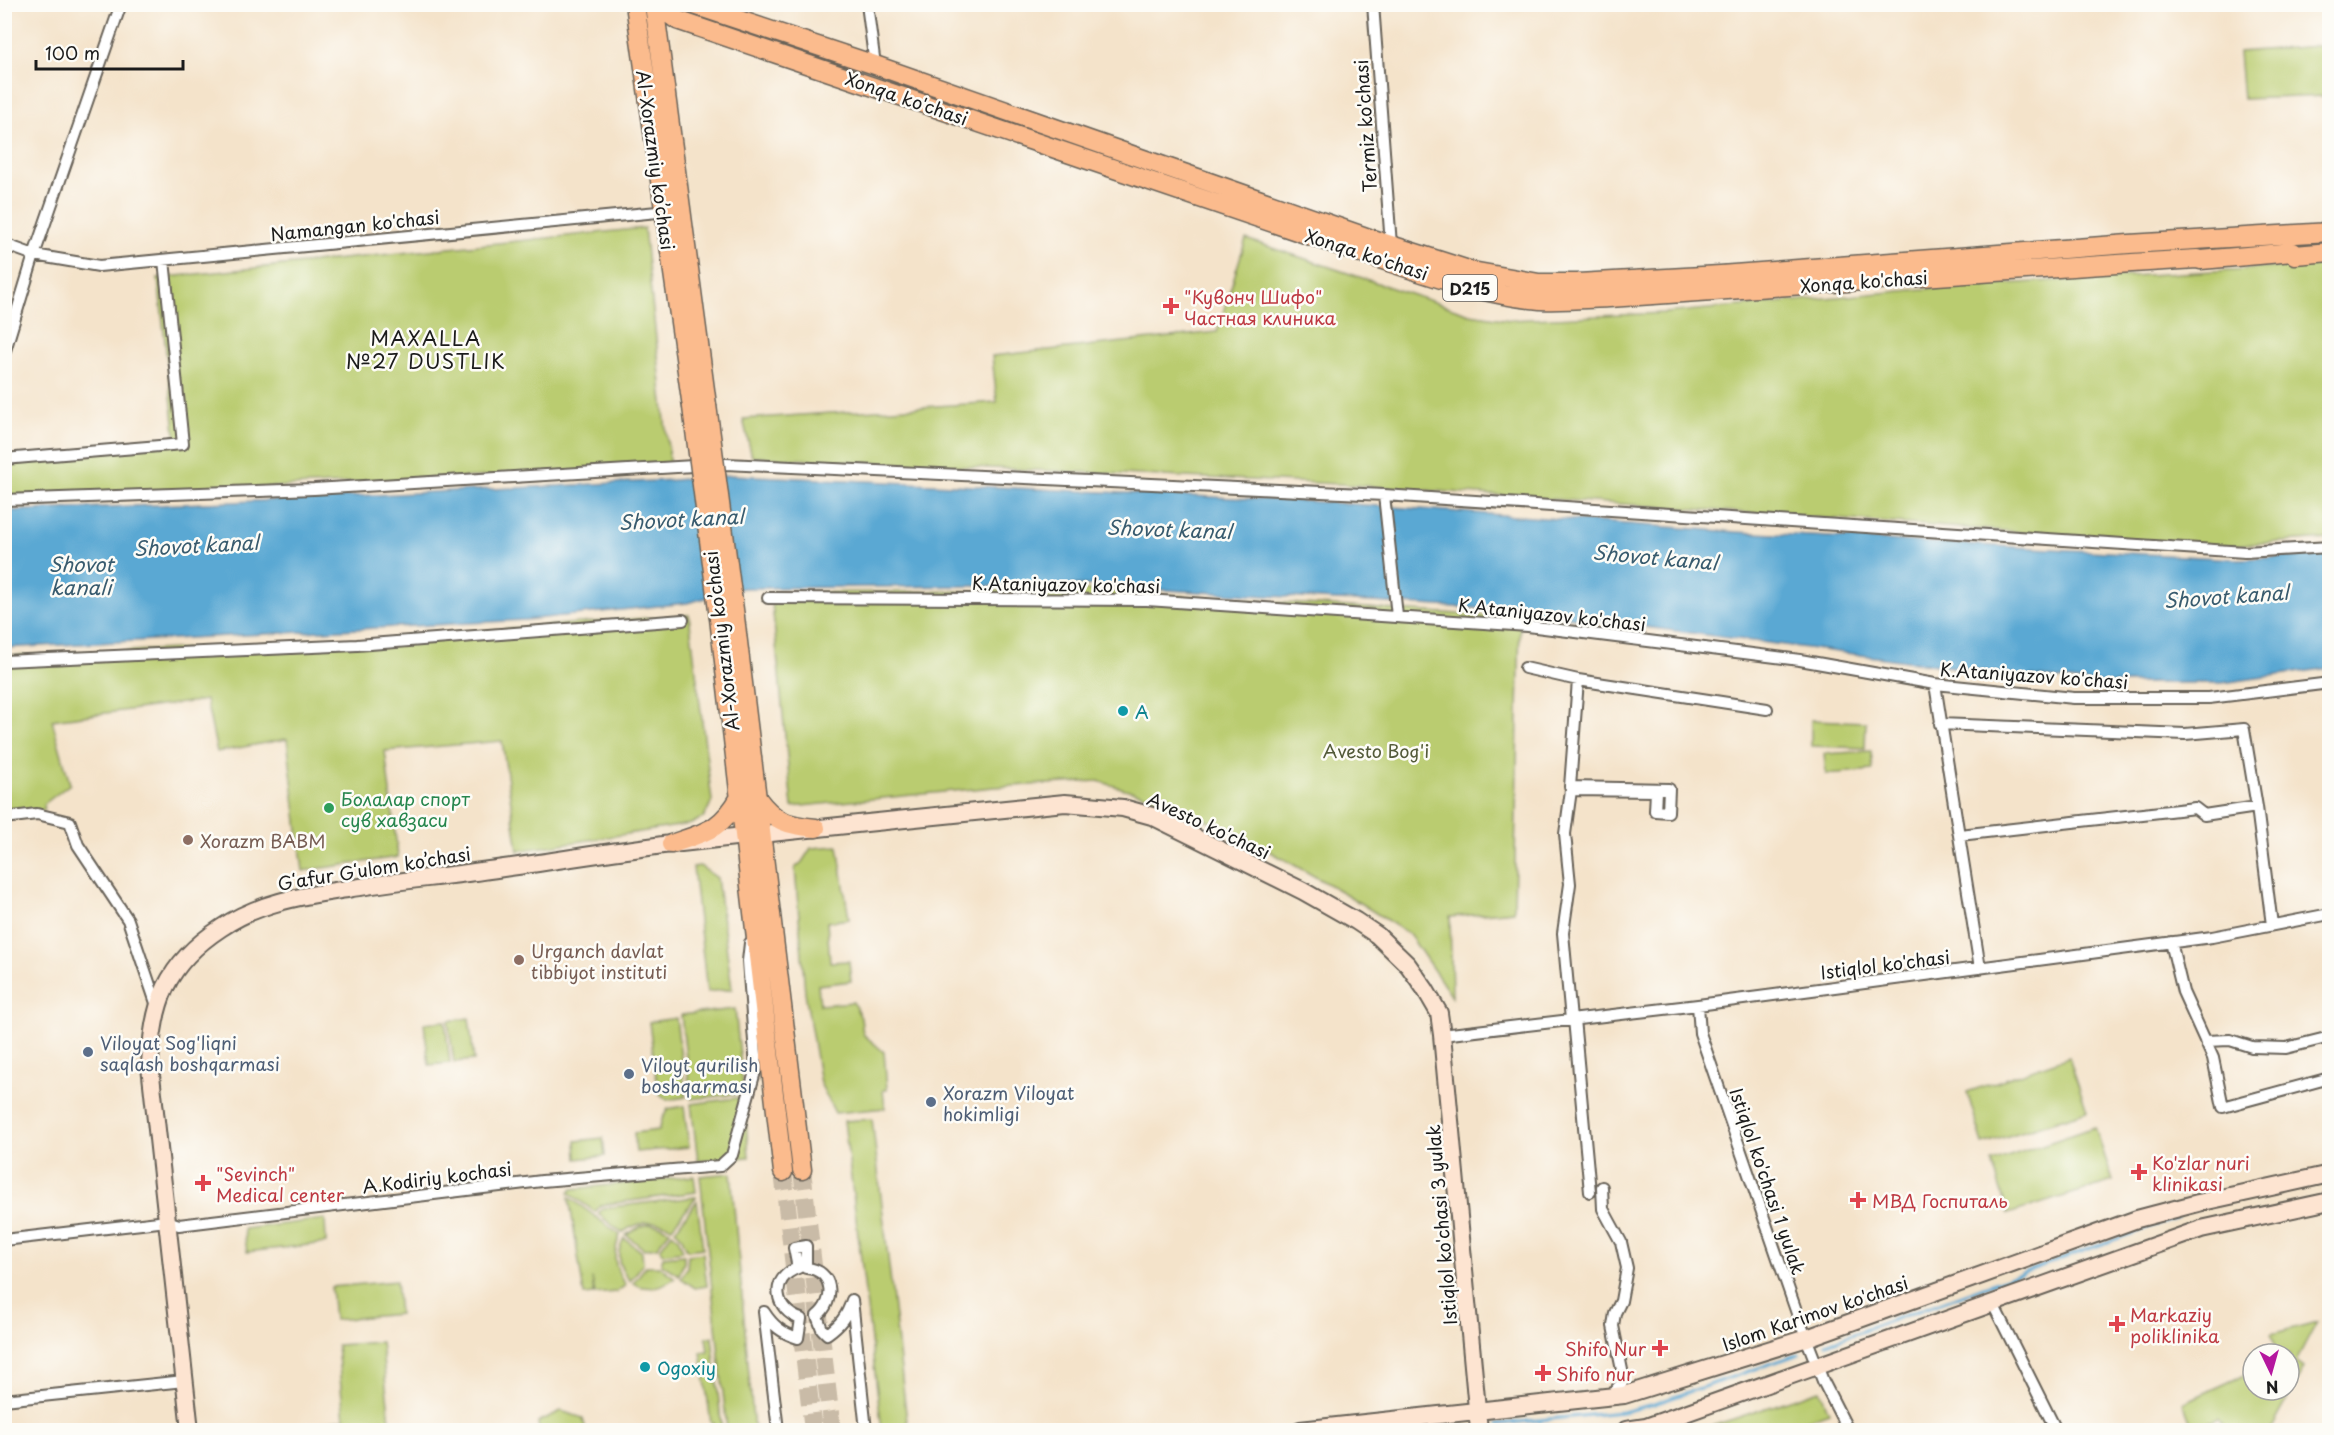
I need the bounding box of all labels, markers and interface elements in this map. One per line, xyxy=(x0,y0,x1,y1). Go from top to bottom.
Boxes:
scale bar xyxy=(36,33,183,71)
text: 100 m xyxy=(45,39,100,66)
street label: Termiz ko'chasi xyxy=(1347,59,1383,193)
street label: Xonqa ko'chasi xyxy=(842,64,972,132)
street label: Al-Xorazmiy ko’chasi xyxy=(630,68,682,252)
street label: Namangan ko'chasi xyxy=(269,203,441,247)
street label: Xonqa ko'chasi xyxy=(1302,221,1432,287)
street label: Xonqa ko'chasi xyxy=(1799,263,1929,299)
road number: D215 xyxy=(1443,275,1497,301)
place label: "Кувонч Шифо" Частная клиника xyxy=(1184,283,1337,331)
marker: "Кувонч Шифо" Частная клиника xyxy=(1162,297,1180,315)
district label: MAXALLA №27 DUSTLIK xyxy=(346,323,506,376)
water label: Shovot kanal xyxy=(618,501,748,537)
water label: Shovot kanal xyxy=(1106,512,1236,546)
water label: Shovot kanal xyxy=(133,527,263,563)
water label: Shovot kanal xyxy=(1591,537,1722,578)
water label: Shovot kanali xyxy=(48,549,116,602)
street label: Al-Xorazmiy ko’chasi xyxy=(697,549,745,733)
street label: K.Ataniyazov ko'chasi xyxy=(971,569,1161,599)
water label: Shovot kanal xyxy=(2163,576,2293,615)
street label: K.Ataniyazov ko'chasi xyxy=(1457,591,1647,637)
street label: K.Ataniyazov ko'chasi xyxy=(1939,655,2129,695)
place label: A xyxy=(1135,698,1149,725)
marker: A xyxy=(1116,704,1130,718)
park label: Avesto Bog'i xyxy=(1323,737,1429,764)
place label: Болалар спорт сув хавзаси xyxy=(341,785,470,833)
street label: Avesto ko'chasi xyxy=(1143,785,1275,865)
marker: Болалар спорт сув хавзаси xyxy=(322,801,336,815)
place label: Xorazm BABM xyxy=(200,827,325,854)
marker: Xorazm BABM xyxy=(181,833,195,847)
street label: Gʻafur Gʻulom ko’chasi xyxy=(275,839,473,897)
place label: Urganch davlat tibbiyot instituti xyxy=(531,937,667,985)
street label: Istiqlol ko'chasi xyxy=(1819,943,1951,985)
marker: Urganch davlat tibbiyot instituti xyxy=(512,953,526,967)
place label: Viloyat Sog'liqni saqlash boshqarmasi xyxy=(100,1029,280,1077)
marker: Viloyat Sog'liqni saqlash boshqarmasi xyxy=(81,1045,95,1059)
place label: Viloyt qurilish boshqarmasi xyxy=(641,1051,758,1099)
marker: Viloyt qurilish boshqarmasi xyxy=(622,1067,636,1081)
place label: Xorazm Viloyat hokimligi xyxy=(943,1079,1074,1127)
street label: Istiqlol ko'chasi 1 yulak xyxy=(1723,1084,1813,1278)
marker: Xorazm Viloyat hokimligi xyxy=(924,1095,938,1109)
street label: Istiqlol ko'chasi 3 yulak xyxy=(1419,1124,1463,1326)
place label: Ko'zlar nuri klinikasi xyxy=(2152,1149,2250,1197)
street label: A.Kodiriy kochasi xyxy=(361,1154,513,1200)
place label: "Sevinch" Medical center xyxy=(216,1160,345,1208)
marker: Ko'zlar nuri klinikasi xyxy=(2130,1163,2148,1181)
marker: "Sevinch" Medical center xyxy=(194,1174,212,1192)
place label: МВД Госпиталь xyxy=(1872,1187,2008,1214)
marker: МВД Госпиталь xyxy=(1849,1191,1867,1209)
street label: Islom Karimov ko'chasi xyxy=(1718,1268,1912,1358)
place label: Markaziy poliklinika xyxy=(2130,1301,2220,1349)
marker: Markaziy poliklinika xyxy=(2108,1315,2126,1333)
place label: Shifo Nur xyxy=(1564,1335,1647,1362)
marker: Shifo Nur xyxy=(1651,1339,1669,1357)
north arrow xyxy=(2241,1342,2301,1402)
place label: Ogoxiy xyxy=(657,1354,716,1381)
marker: Ogoxiy xyxy=(638,1360,652,1374)
place label: Shifo nur xyxy=(1556,1360,1635,1387)
marker: Shifo nur xyxy=(1534,1364,1552,1382)
text: N xyxy=(2265,1375,2280,1400)

